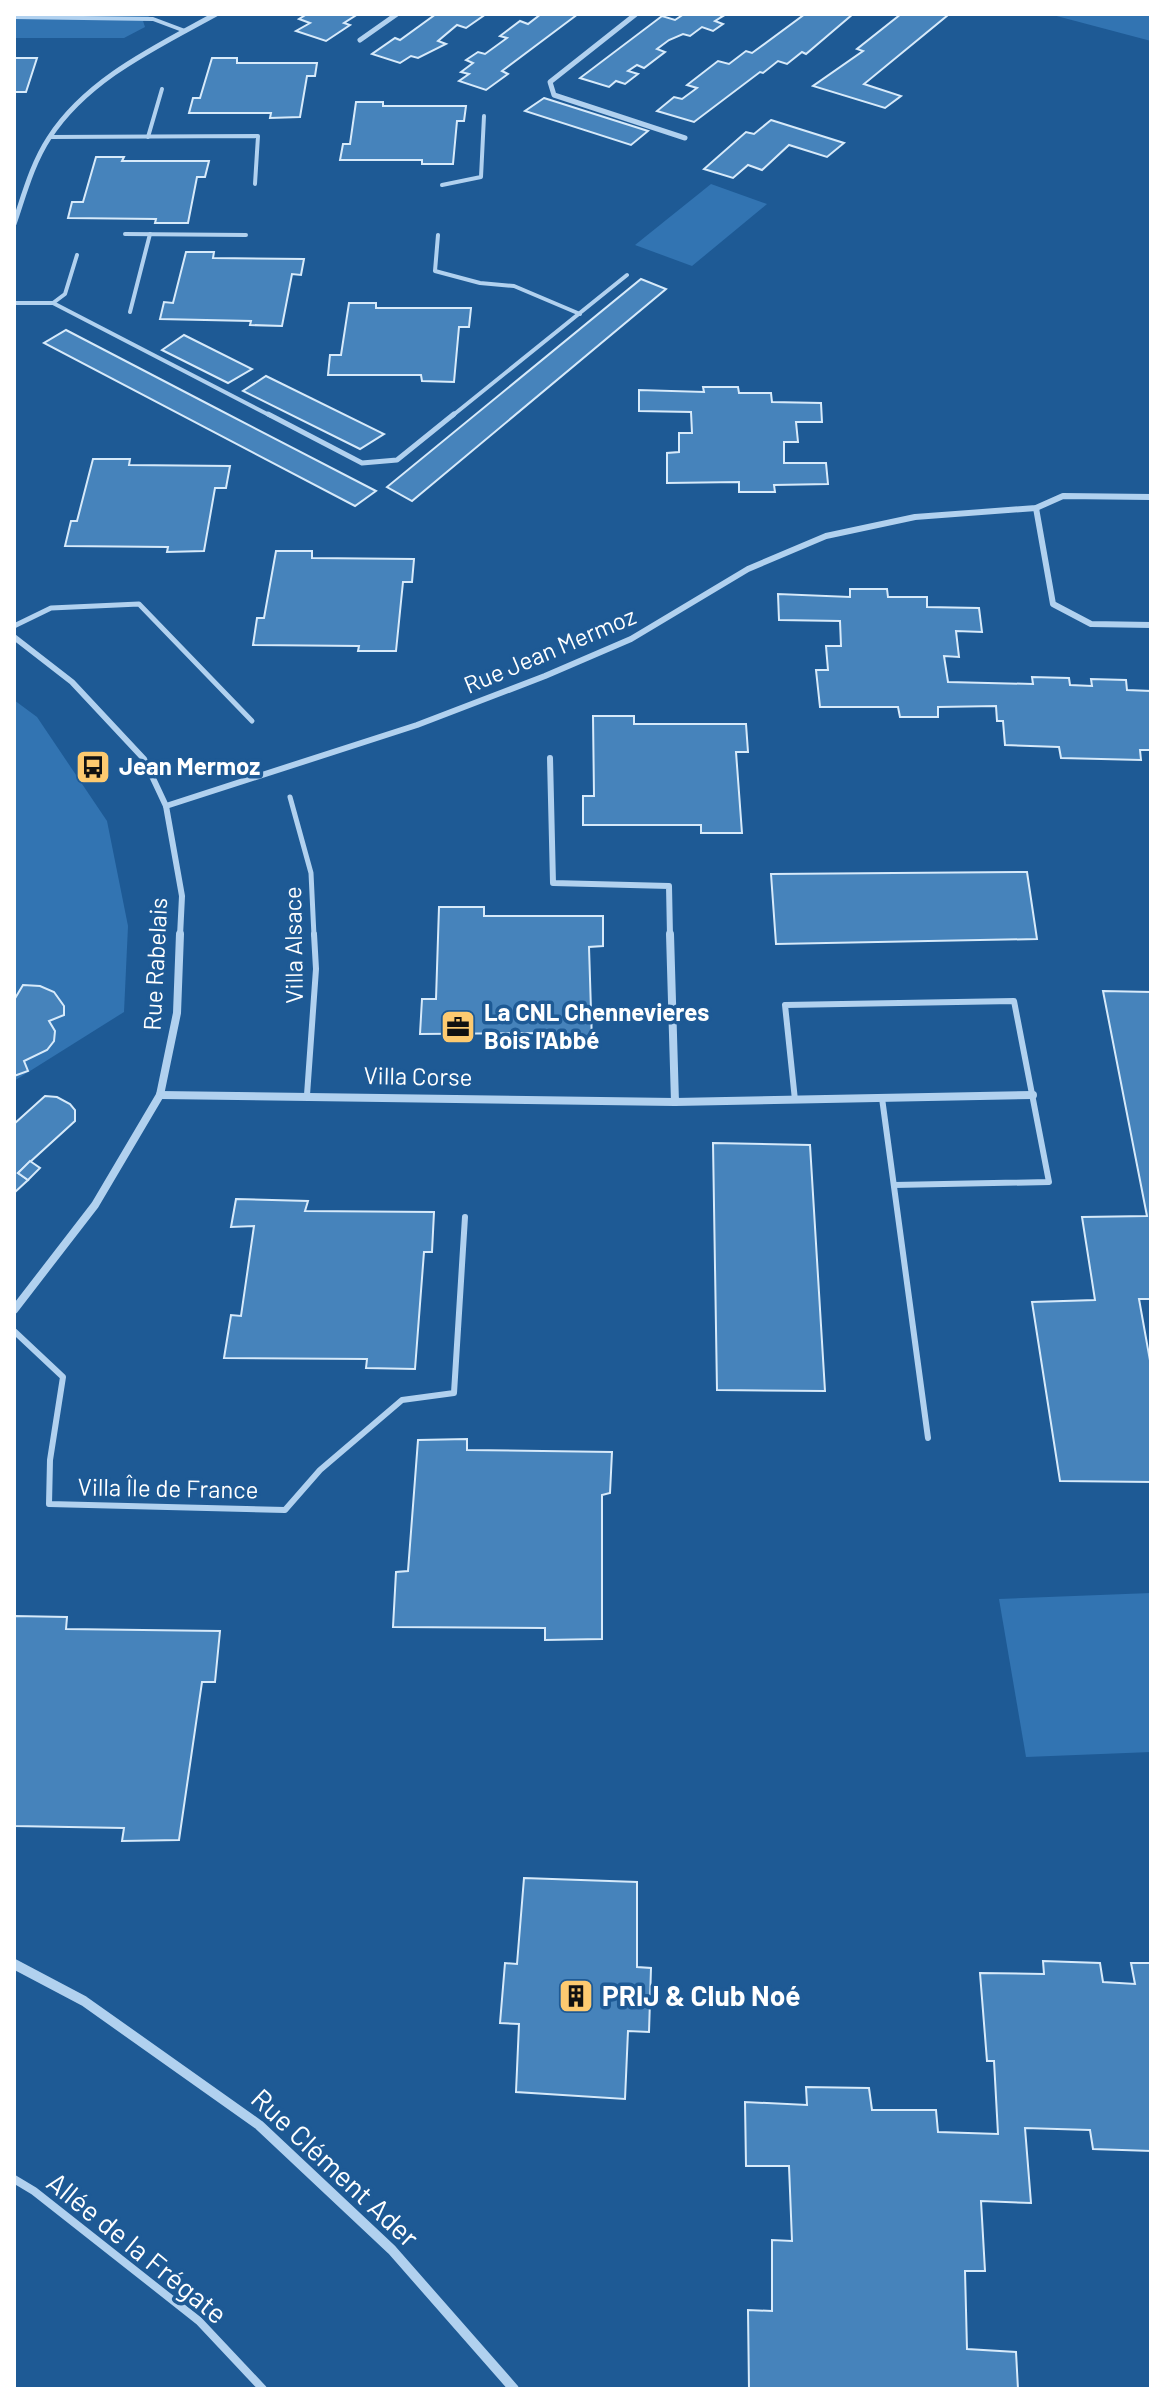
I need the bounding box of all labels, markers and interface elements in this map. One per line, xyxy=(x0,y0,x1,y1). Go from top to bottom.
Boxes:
street label: Rue Jean Mermoz xyxy=(459,600,640,699)
bus stop icon: Jean Mermoz xyxy=(74,748,112,786)
place label: Jean Mermoz xyxy=(119,751,260,780)
street label: Villa Alsace xyxy=(277,886,308,1004)
street label: Rue Rabelais xyxy=(137,897,172,1031)
place label: La CNL Chennevieres Bois l'Abbé xyxy=(484,997,709,1054)
office icon: La CNL Chennevieres Bois l'Abbé xyxy=(439,1008,477,1046)
street label: Villa Corse xyxy=(363,1060,473,1091)
street label: Villa Île de France xyxy=(77,1471,259,1504)
building icon: PRIJ & Club Noé xyxy=(557,1977,595,2015)
place label: PRIJ & Club Noé xyxy=(602,1978,801,2012)
street label: Rue Clément Ader xyxy=(245,2081,427,2254)
street label: Allée de la Frégate xyxy=(41,2164,235,2330)

